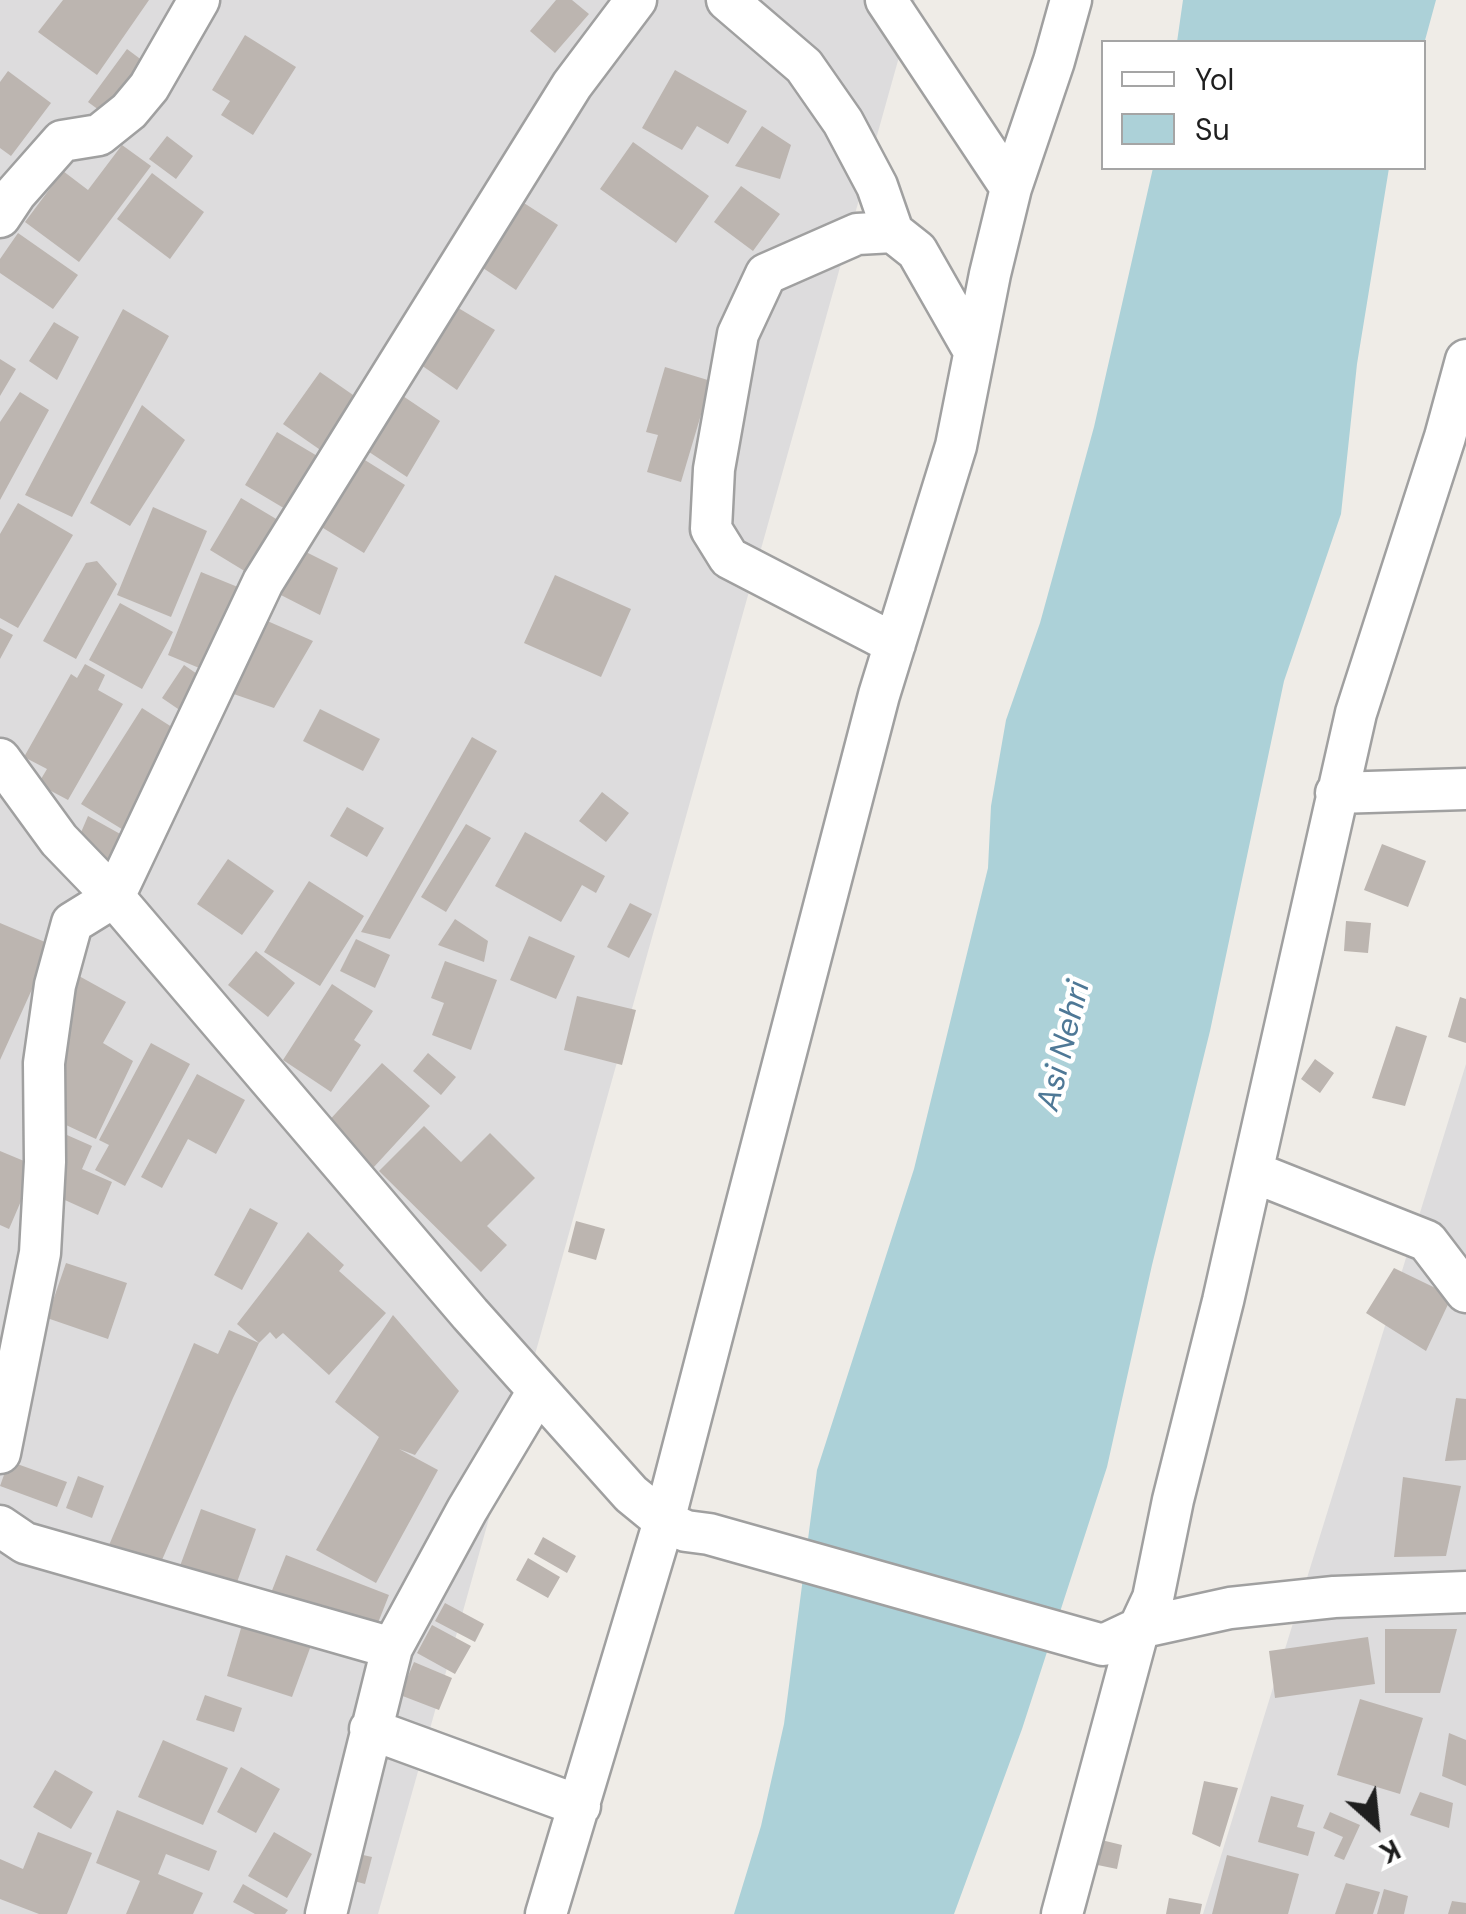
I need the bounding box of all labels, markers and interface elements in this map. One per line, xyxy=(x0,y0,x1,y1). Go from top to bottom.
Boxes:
legend xyxy=(1101,40,1426,170)
text: Yol xyxy=(1195,60,1234,99)
text: Su xyxy=(1195,110,1230,149)
water label: Asi Nehri xyxy=(1030,977,1100,1115)
north arrow xyxy=(1326,1774,1426,1874)
text: K xyxy=(1373,1831,1406,1872)

